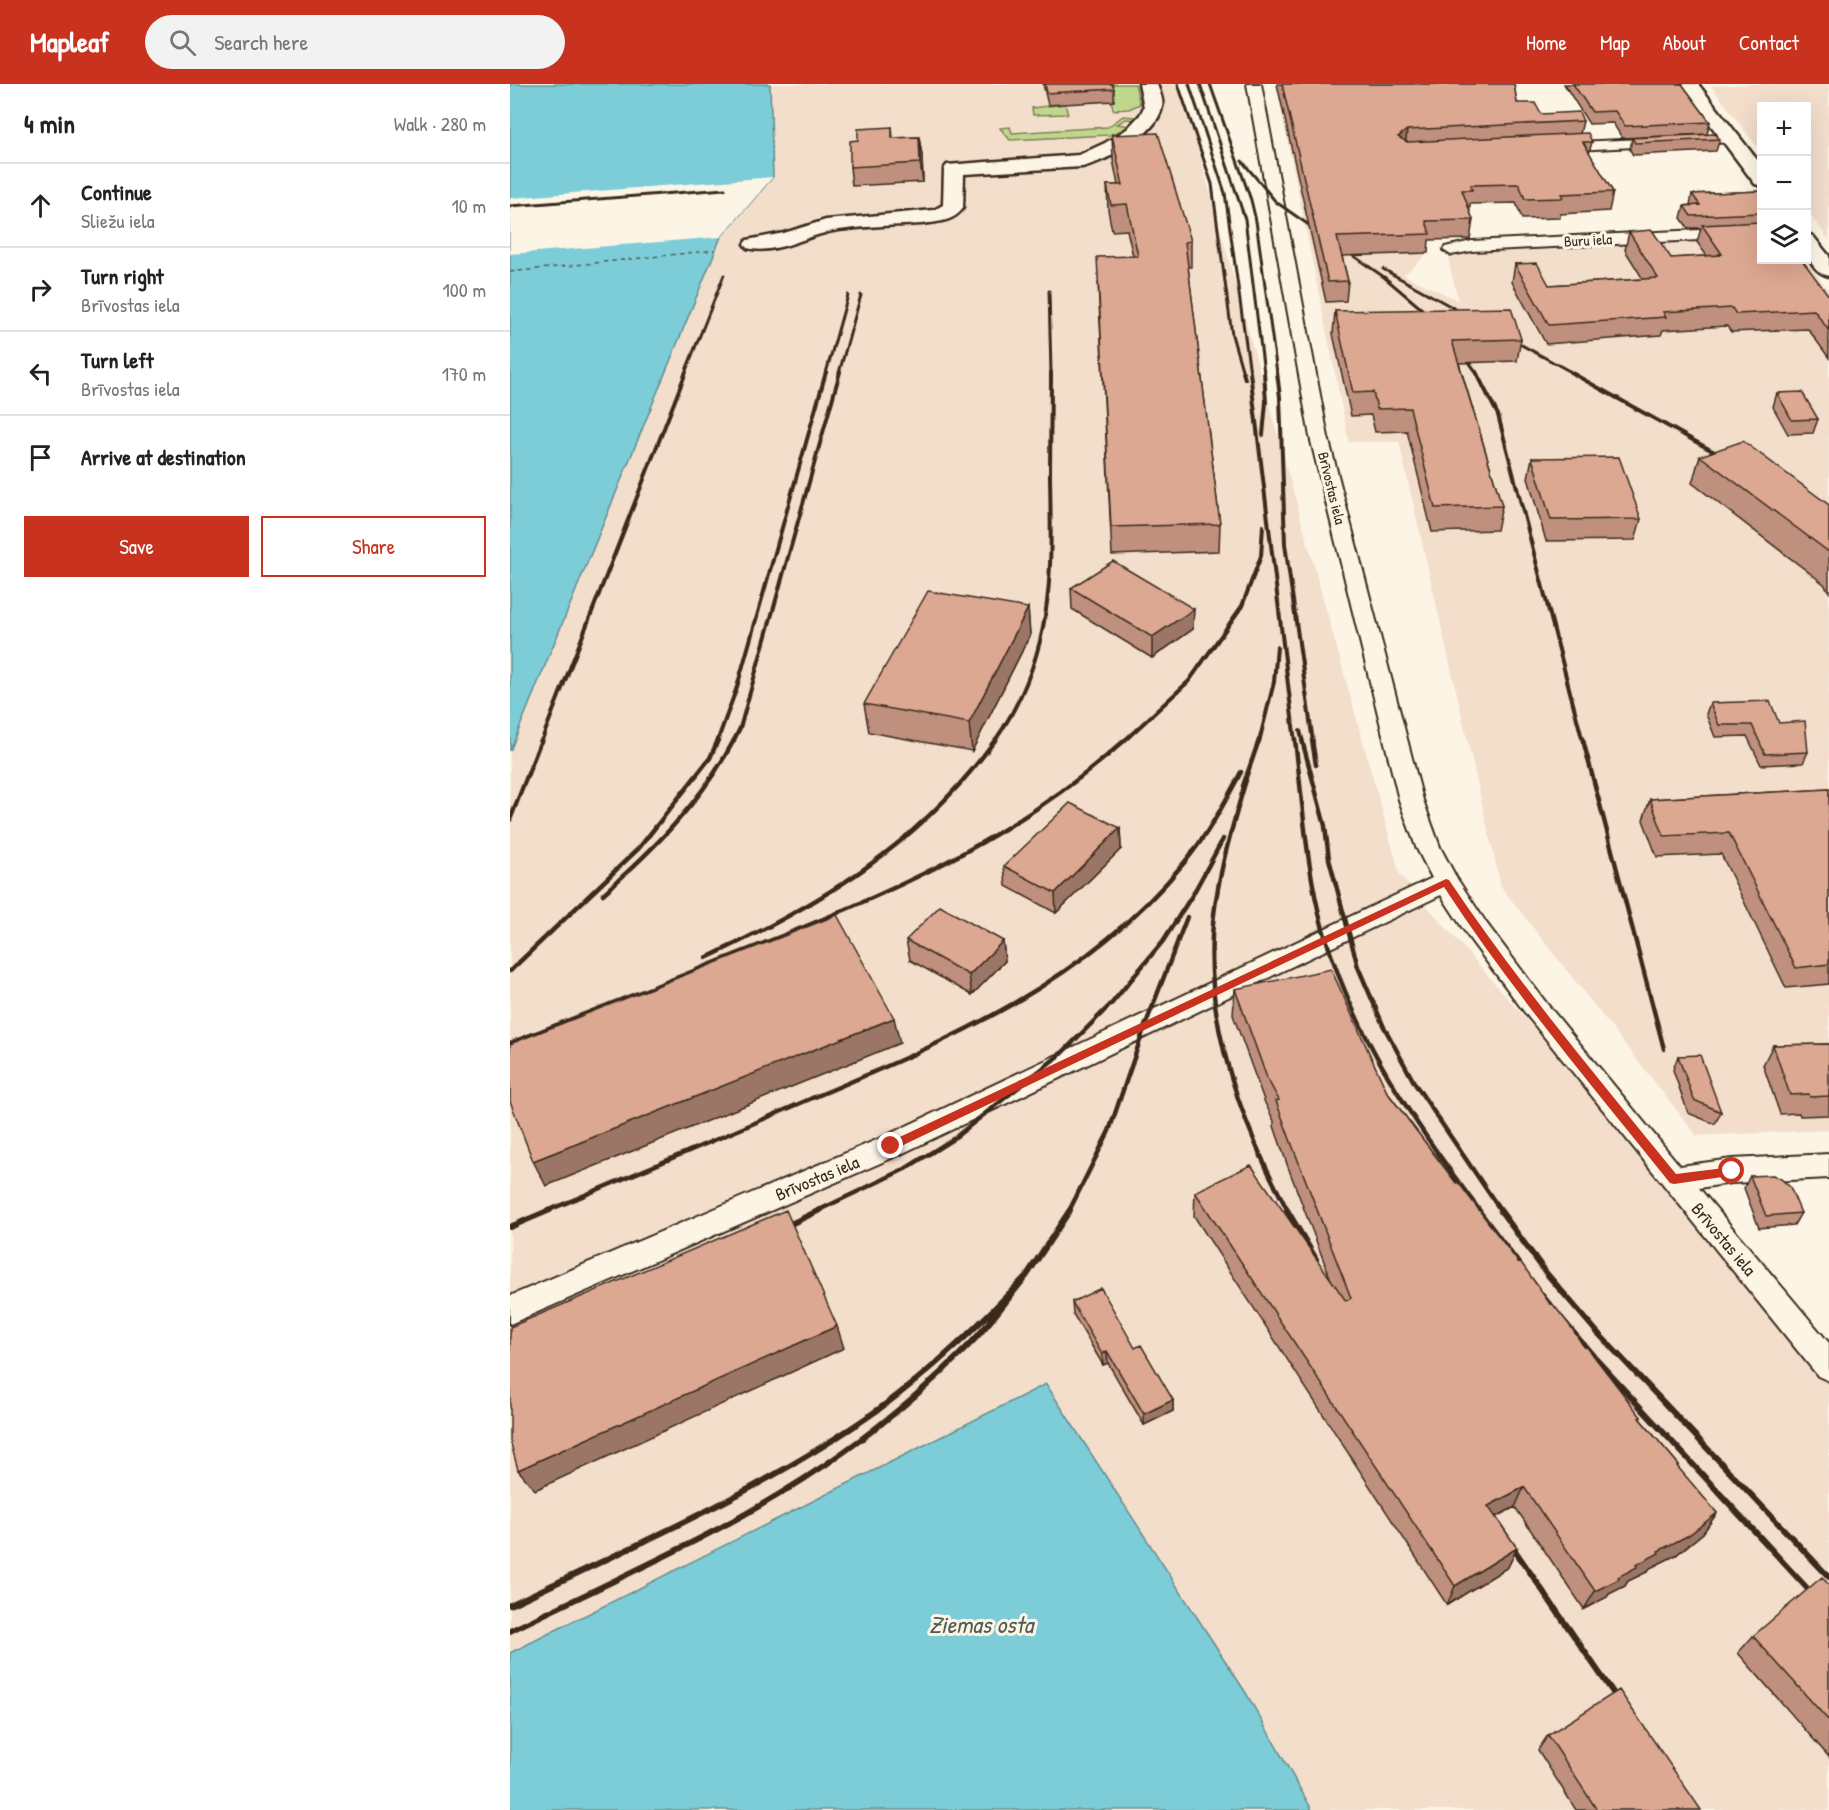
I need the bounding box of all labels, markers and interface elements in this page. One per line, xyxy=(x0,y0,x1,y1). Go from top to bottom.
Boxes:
search box xyxy=(145,15,565,69)
text: Mapleaf xyxy=(30,23,109,61)
icon: search xyxy=(166,26,199,59)
text: Search here xyxy=(214,27,308,57)
text: Home xyxy=(1526,28,1567,57)
text: Map xyxy=(1600,28,1630,57)
text: About xyxy=(1663,28,1706,57)
text: Contact xyxy=(1739,28,1799,57)
map controls xyxy=(1757,102,1811,264)
button: + xyxy=(1757,102,1811,156)
text: 4 min xyxy=(24,106,75,141)
text: Walk · 280 m xyxy=(394,110,486,137)
button: − xyxy=(1757,156,1811,210)
text: Continue xyxy=(81,177,152,207)
icon: ahead xyxy=(24,189,57,222)
text: 10 m xyxy=(452,192,486,219)
text: Sliežu iela xyxy=(81,207,155,234)
button: layers xyxy=(1757,210,1811,264)
street label: Buru iela xyxy=(1563,228,1613,252)
text: Turn right xyxy=(81,261,164,291)
icon: right xyxy=(24,273,57,306)
text: 100 m xyxy=(443,276,486,303)
text: Brīvostas iela xyxy=(81,291,180,318)
text: Turn left xyxy=(81,345,154,375)
icon: left xyxy=(24,357,57,390)
text: 170 m xyxy=(442,360,486,387)
text: Brīvostas iela xyxy=(81,375,180,402)
icon: arrive xyxy=(24,441,57,474)
text: Arrive at destination xyxy=(81,442,246,472)
street label: Brīvostas iela xyxy=(1313,450,1351,527)
button: Save xyxy=(24,516,249,577)
button: Share xyxy=(261,516,486,577)
route end xyxy=(877,1132,903,1158)
street label: Brīvostas iela xyxy=(771,1149,863,1207)
route start xyxy=(1718,1157,1744,1183)
street label: Brīvostas iela xyxy=(1686,1197,1762,1281)
water label: Ziemas osta xyxy=(929,1608,1036,1640)

